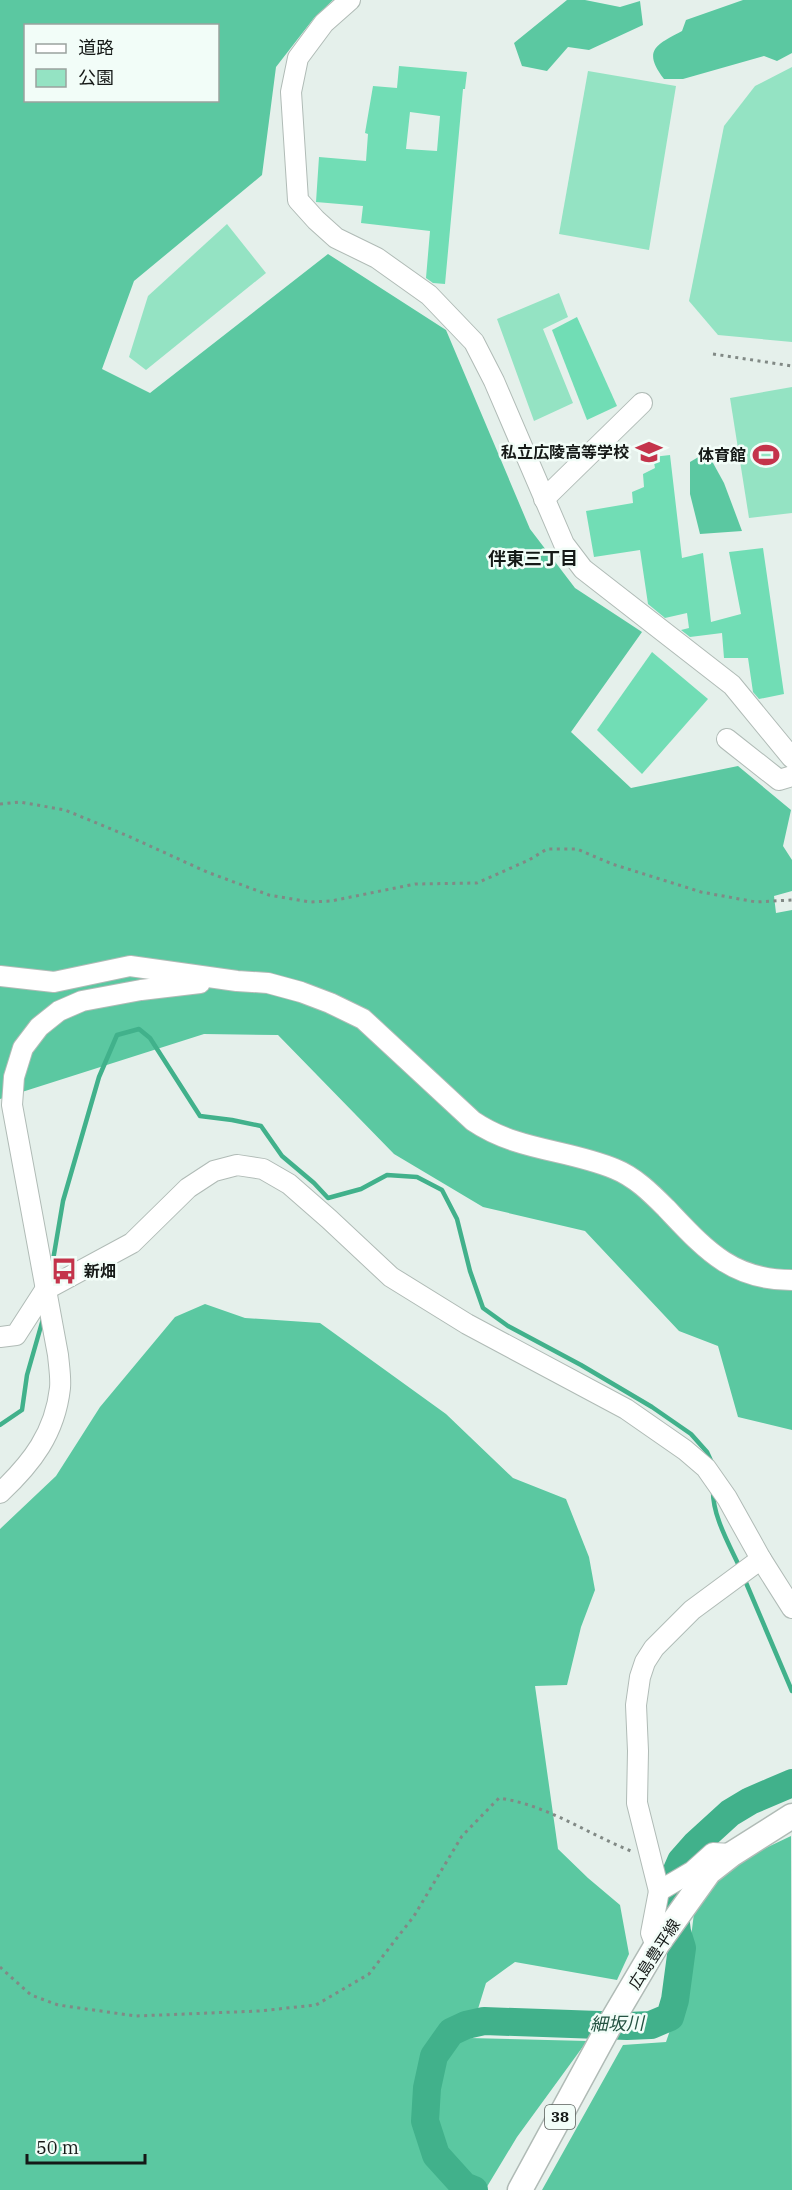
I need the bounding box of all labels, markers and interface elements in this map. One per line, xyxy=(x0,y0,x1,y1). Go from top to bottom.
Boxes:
legend xyxy=(24,24,219,102)
text: 道路 xyxy=(78,36,114,59)
text: 公園 xyxy=(78,66,114,89)
school or university icon: 私立広陵高等学校 xyxy=(634,437,664,467)
sports icon: 体育館 xyxy=(751,440,781,470)
place label: 私立広陵高等学校 xyxy=(501,442,629,462)
place label: 体育館 xyxy=(698,445,746,465)
district label: 伴東三丁目 xyxy=(488,547,578,570)
bus stop icon: 新畑 xyxy=(49,1256,79,1286)
place label: 新畑 xyxy=(84,1261,116,1281)
street label: 広島豊平線 xyxy=(624,1915,684,1993)
water label: 細坂川 xyxy=(590,2011,646,2035)
road number: 38 xyxy=(545,2105,575,2129)
scale bar xyxy=(27,2127,146,2165)
text: 50 m xyxy=(36,2136,79,2159)

